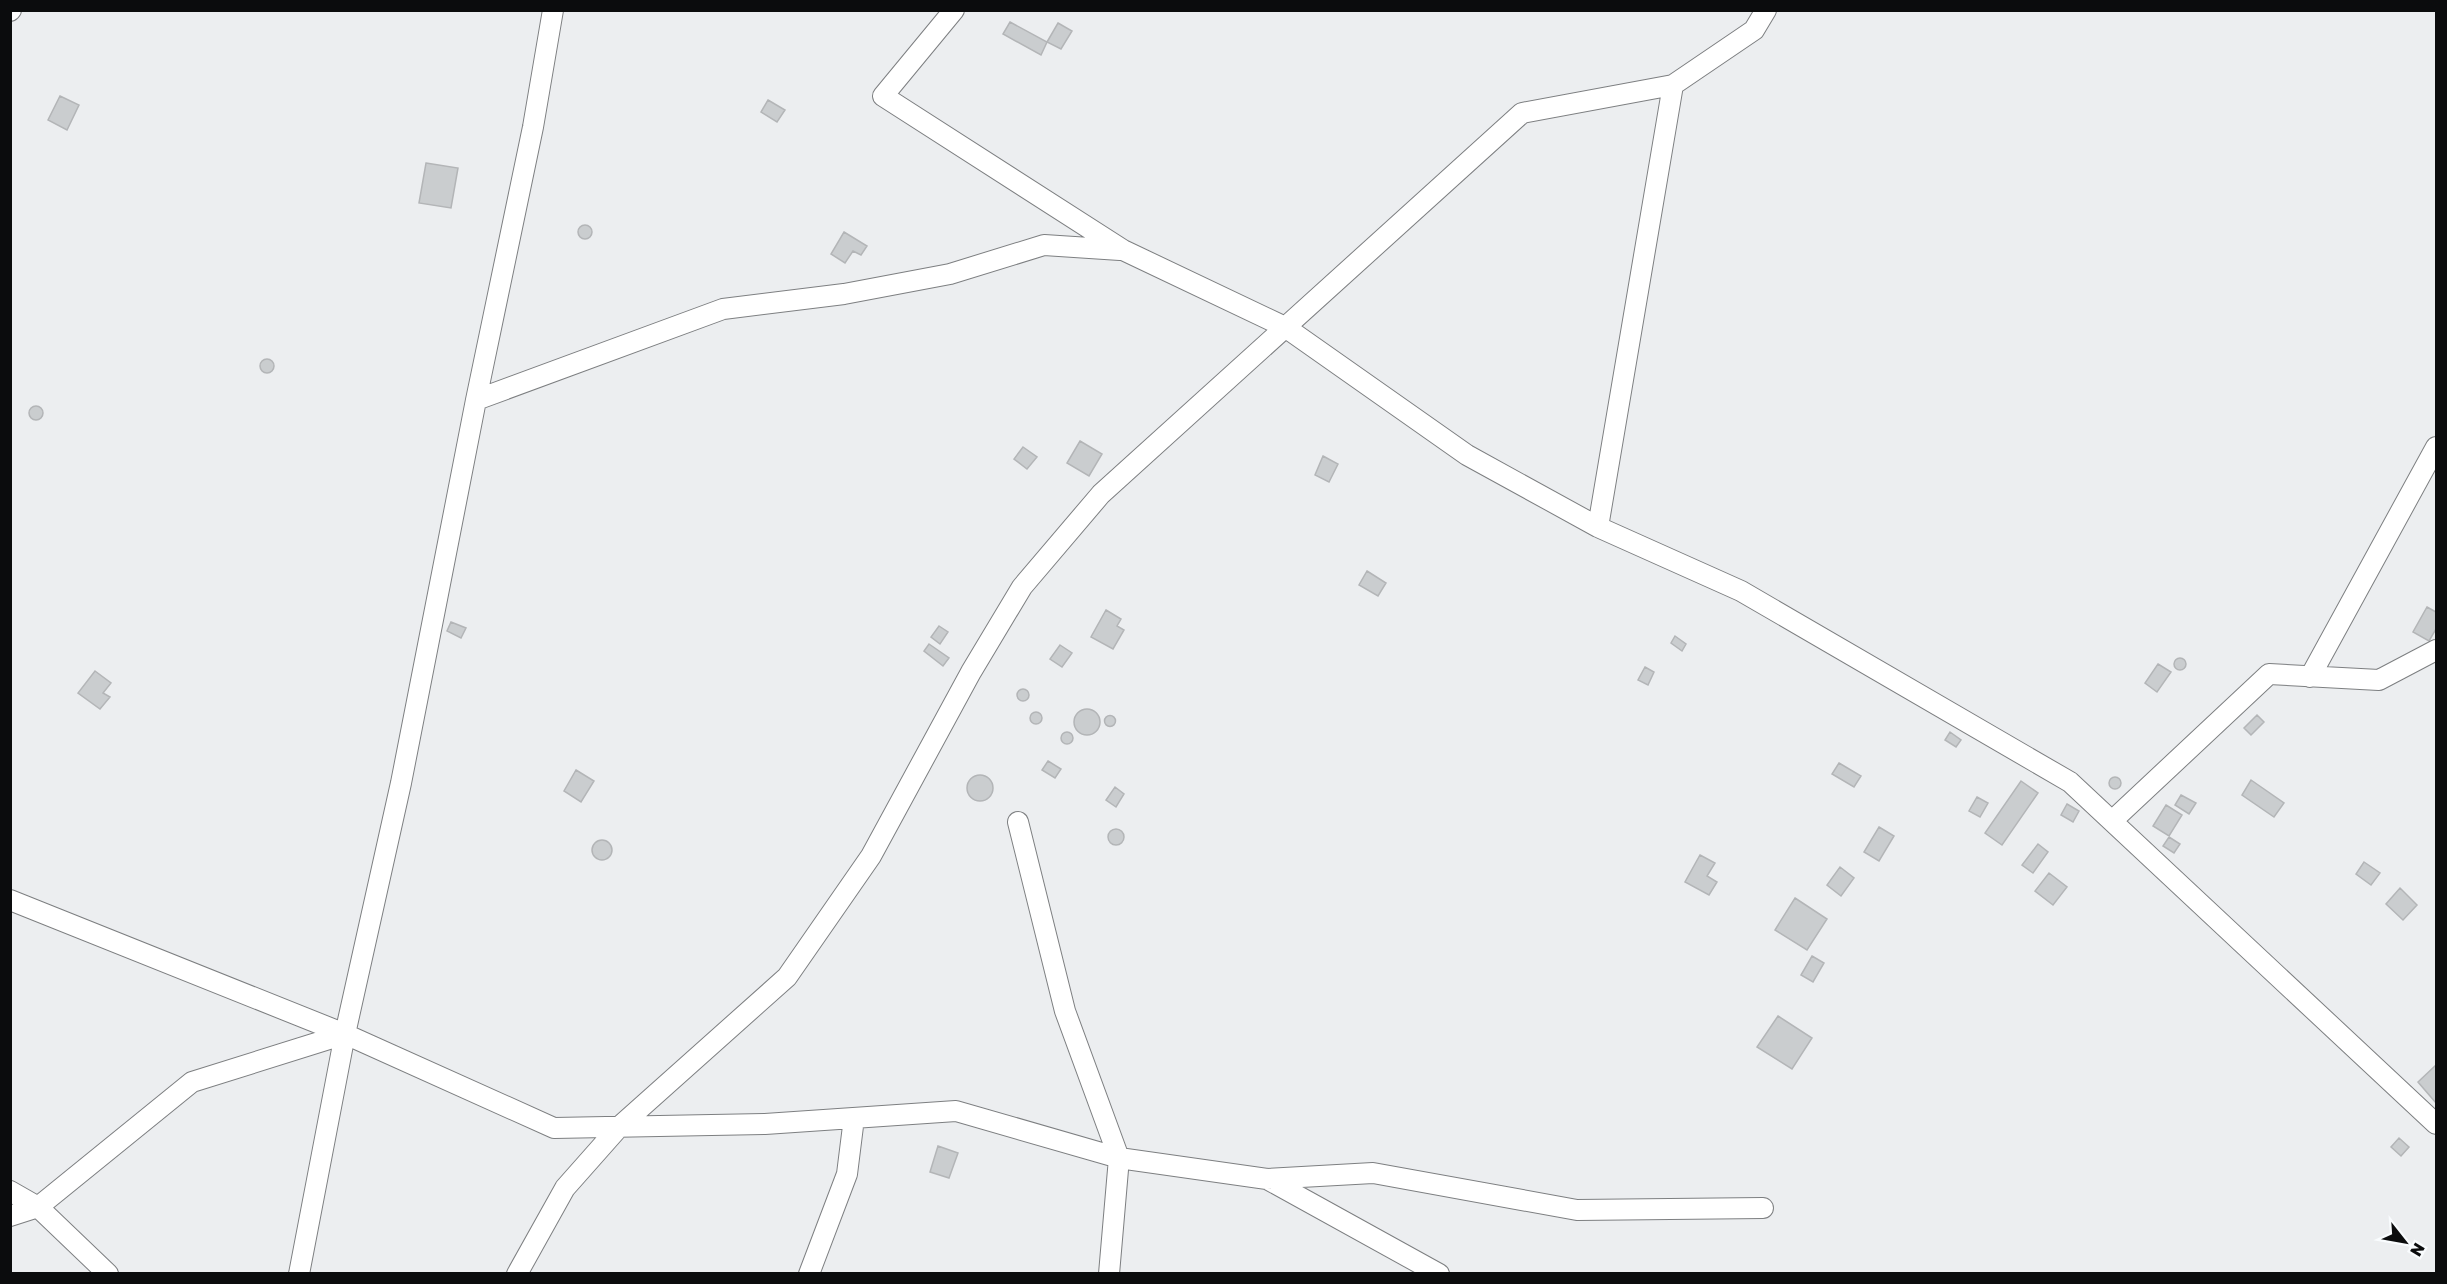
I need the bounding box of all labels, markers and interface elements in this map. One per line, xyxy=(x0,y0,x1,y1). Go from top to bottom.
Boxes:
north arrow xyxy=(2375,1212,2435,1272)
text: N xyxy=(2406,1239,2430,1260)

